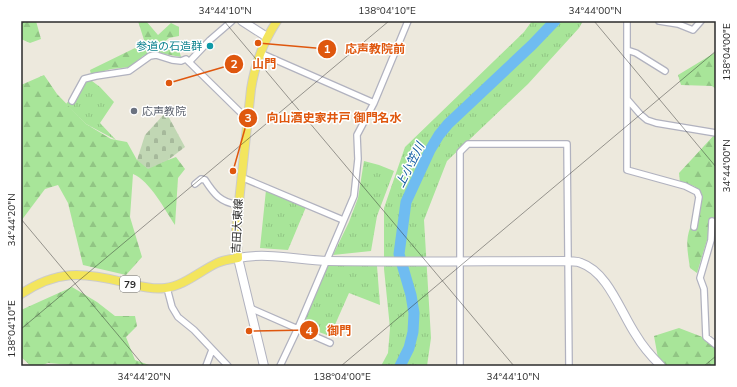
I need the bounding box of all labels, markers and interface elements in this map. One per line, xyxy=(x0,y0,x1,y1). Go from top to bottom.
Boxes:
text: 34°44'10"N xyxy=(198,4,252,18)
text: 138°04'10"E xyxy=(358,4,416,18)
text: 34°44'00"N xyxy=(568,4,622,18)
text: 138°04'00"E xyxy=(720,23,734,81)
callout: 応声教院前 xyxy=(317,37,413,61)
place label: 参道の石造群 xyxy=(136,39,202,54)
marker: 参道の石造群 xyxy=(205,41,215,51)
text: 1 xyxy=(323,41,331,57)
text: 応声教院前 xyxy=(345,41,405,57)
callout: 山門 xyxy=(224,52,284,76)
text: 2 xyxy=(230,56,238,72)
text: 山門 xyxy=(252,56,276,72)
place label: 応声教院 xyxy=(142,104,186,119)
marker: 応声教院 xyxy=(129,106,139,116)
callout: 向山酒史家井戸 御門名水 xyxy=(238,106,409,130)
text: 3 xyxy=(244,110,252,126)
text: 向山酒史家井戸 御門名水 xyxy=(266,110,402,126)
water label: 上小笠川 xyxy=(392,138,429,190)
text: 34°44'00"N xyxy=(720,139,734,193)
text: 34°44'20"N xyxy=(5,193,19,247)
street label: 吉田大東線 xyxy=(229,198,246,254)
road number: 79 xyxy=(120,276,140,292)
text: 138°04'10"E xyxy=(5,300,19,358)
callout: 御門 xyxy=(299,318,359,342)
text: 4 xyxy=(305,323,313,339)
text: 御門 xyxy=(327,323,351,339)
text: 34°44'20"N xyxy=(117,370,171,384)
text: 138°04'00"E xyxy=(313,370,371,384)
text: 34°44'10"N xyxy=(486,370,540,384)

